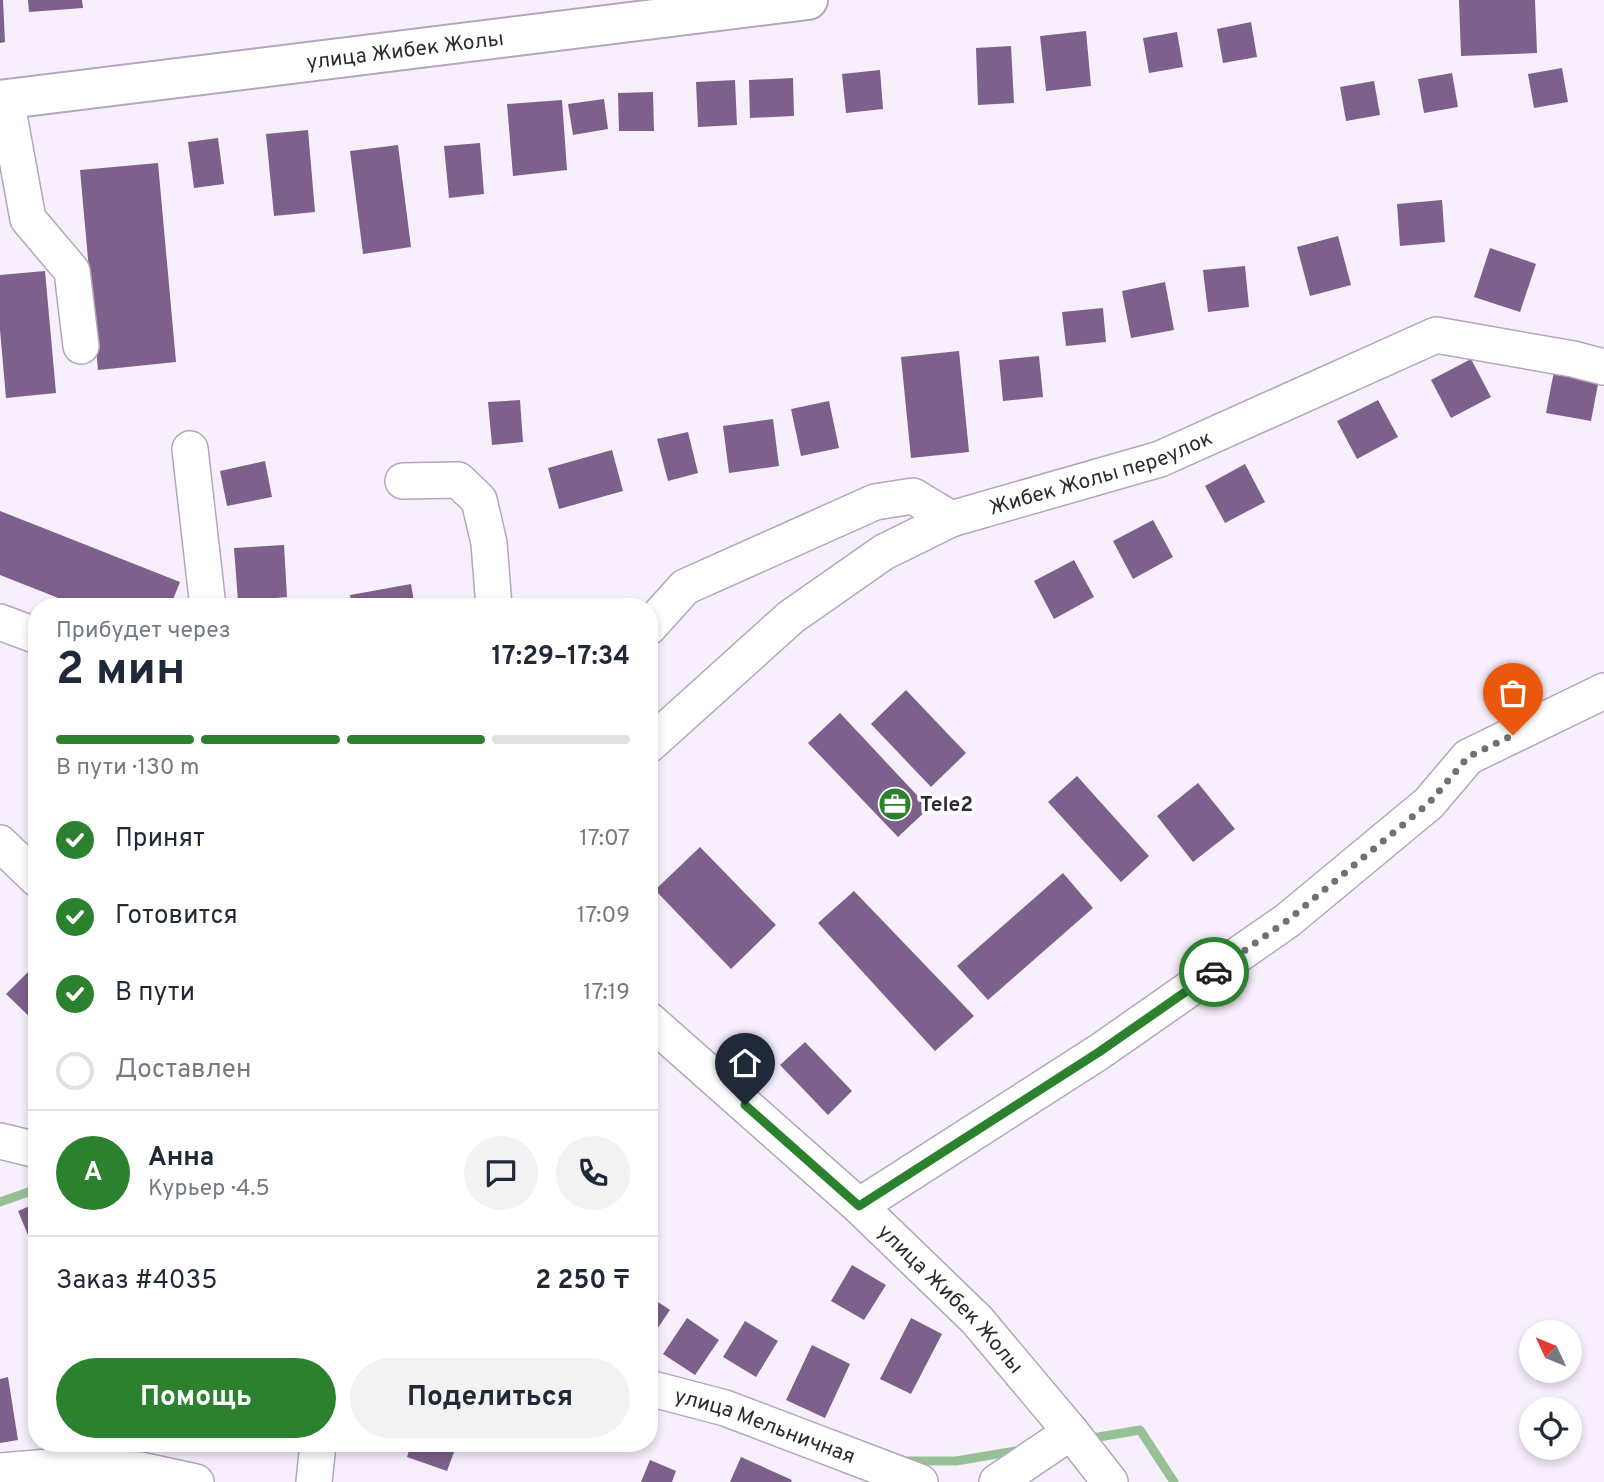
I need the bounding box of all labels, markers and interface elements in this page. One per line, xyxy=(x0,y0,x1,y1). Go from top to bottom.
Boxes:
street label: улица Жибек Жолы xyxy=(305,26,505,77)
street label: Жибек Жолы переулок xyxy=(986,425,1217,522)
text: Прибудет через xyxy=(56,617,231,646)
text: 17:29–17:34 xyxy=(491,641,630,674)
text: 2 мин xyxy=(56,642,185,701)
pin xyxy=(1483,663,1543,735)
icon: bag xyxy=(1494,674,1532,712)
text: В пути · 130 m xyxy=(56,754,199,783)
office icon: Tele2 xyxy=(876,785,914,823)
place label: Tele2 xyxy=(920,792,973,819)
icon: check xyxy=(56,821,94,859)
text: Принят xyxy=(115,823,205,856)
text: 17:07 xyxy=(579,825,630,854)
icon: check xyxy=(56,898,94,936)
text: Готовится xyxy=(115,900,238,933)
text: 17:09 xyxy=(577,902,630,931)
courier xyxy=(1179,937,1249,1007)
icon: car xyxy=(1195,953,1233,991)
icon: check xyxy=(56,975,94,1013)
text: В пути xyxy=(115,977,195,1010)
text: 17:19 xyxy=(583,979,630,1008)
pin xyxy=(715,1033,775,1105)
icon: home xyxy=(726,1044,764,1082)
text: Доставлен xyxy=(115,1054,251,1087)
button: chat xyxy=(464,1136,538,1210)
button: phone xyxy=(556,1136,630,1210)
text: Анна xyxy=(148,1142,214,1175)
text: А xyxy=(84,1157,102,1190)
text: Курьер · 4.5 xyxy=(148,1175,270,1204)
street label: улица Жибек Жолы xyxy=(871,1219,1028,1380)
text: Заказ #4035 xyxy=(56,1265,217,1298)
text: 2 250 ₸ xyxy=(535,1265,630,1298)
north arrow xyxy=(1519,1320,1582,1382)
map controls xyxy=(1519,1320,1582,1460)
button: Помощь xyxy=(56,1358,336,1438)
button: Поделиться xyxy=(350,1358,630,1438)
street label: улица Мельничная xyxy=(671,1383,859,1471)
button: locate xyxy=(1519,1397,1582,1460)

